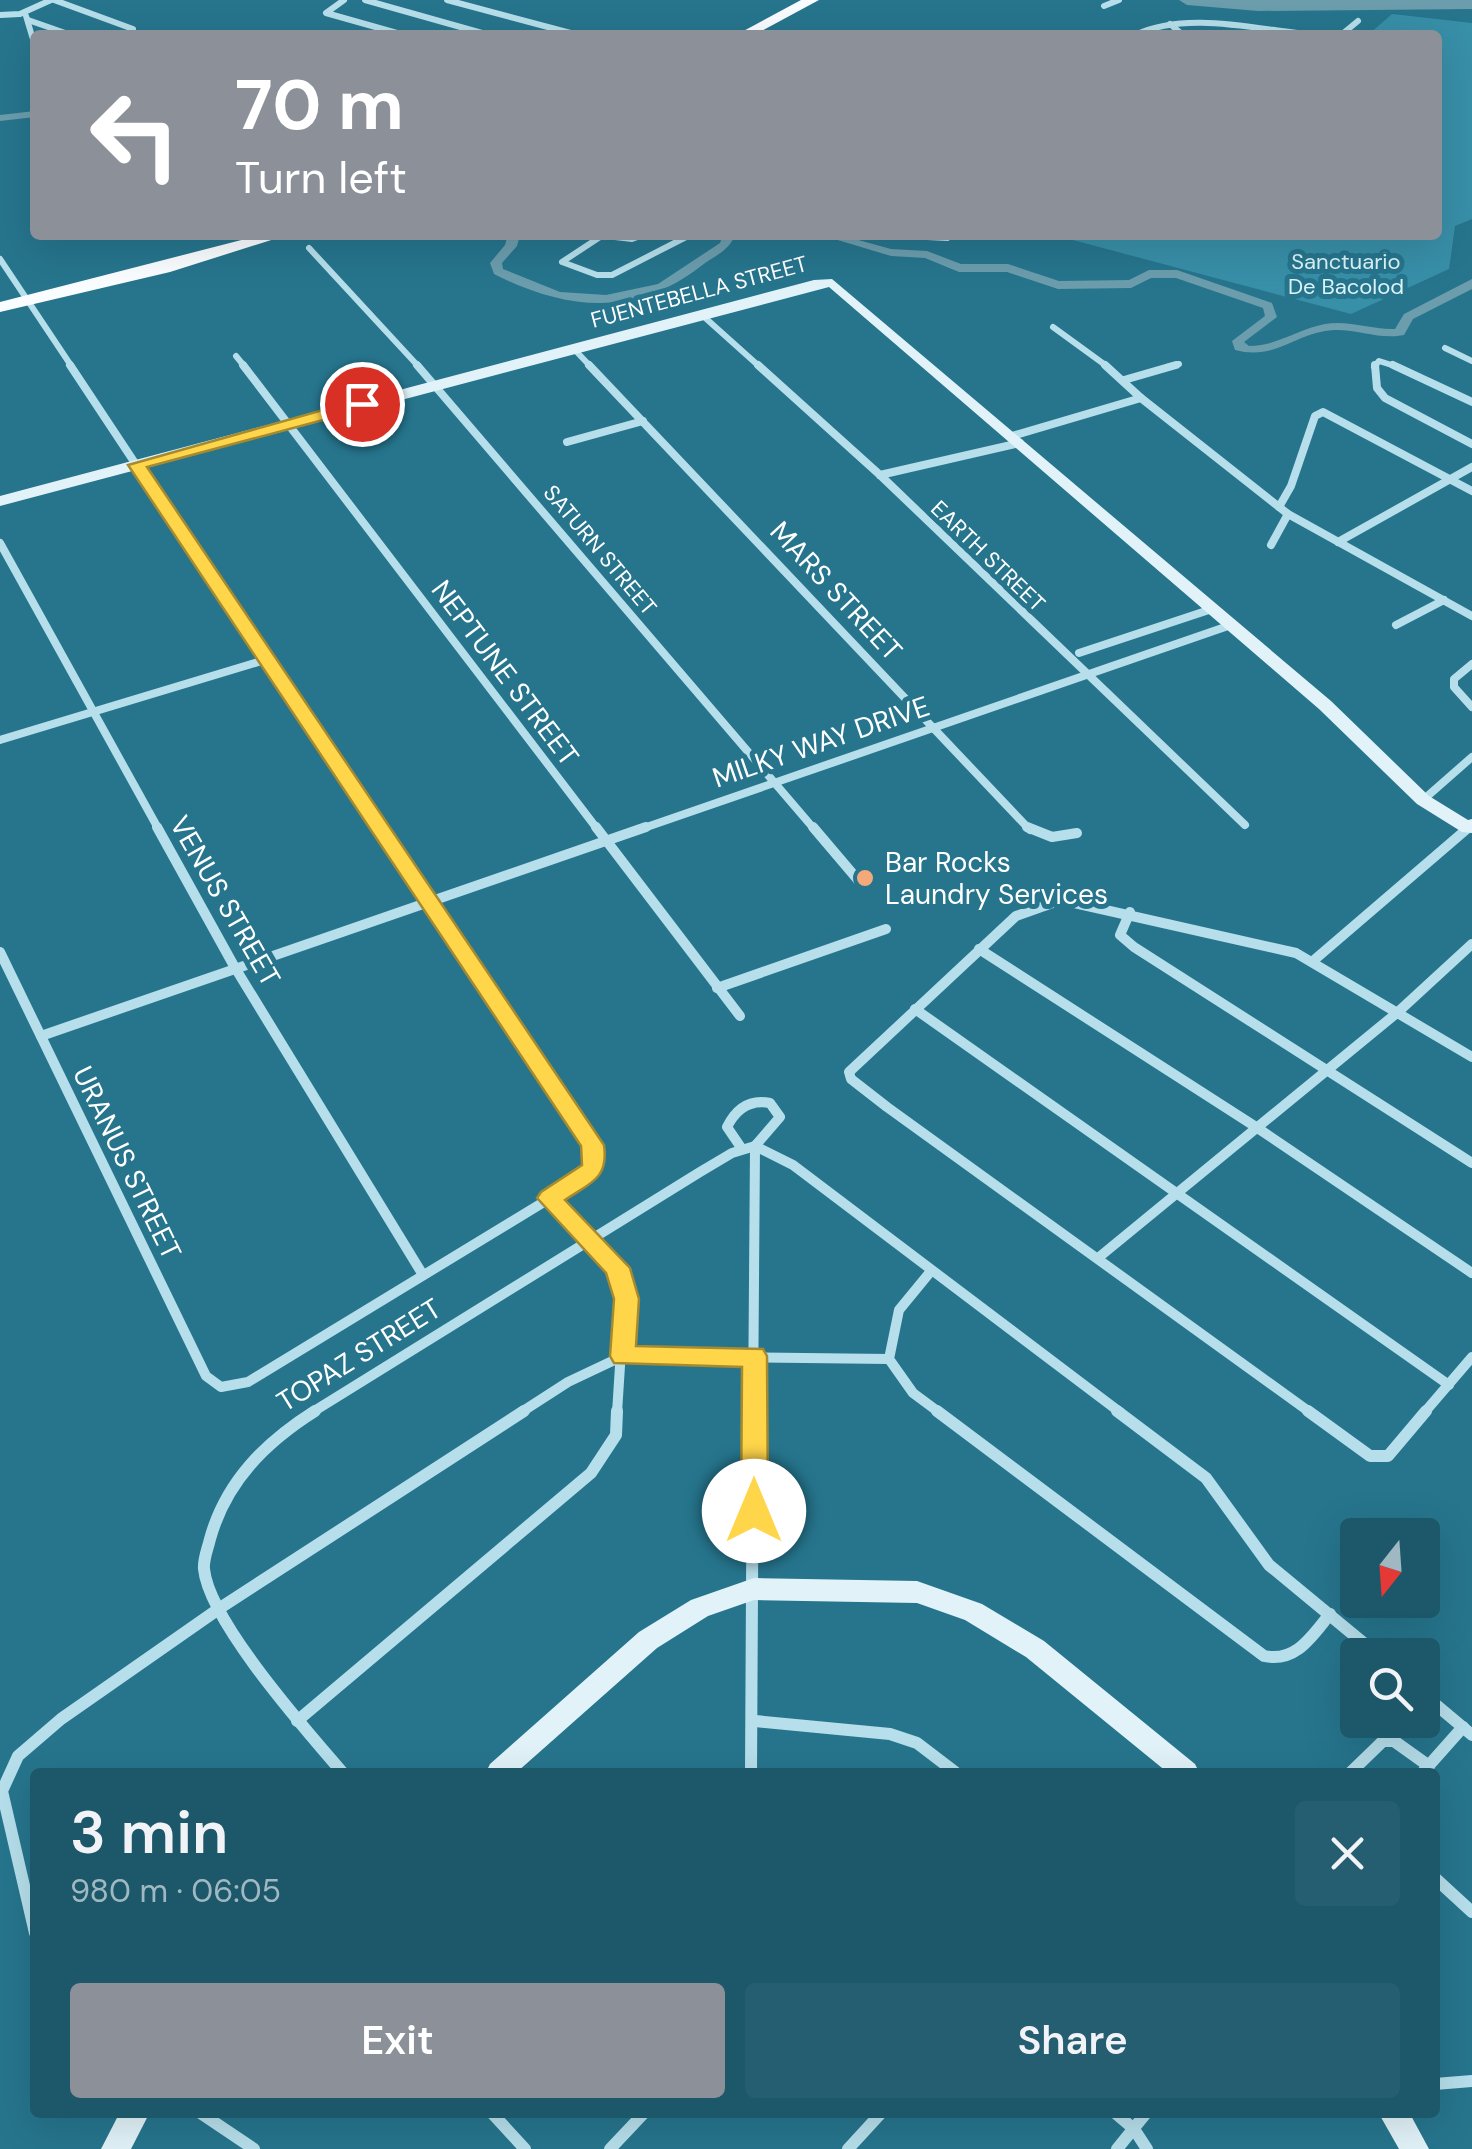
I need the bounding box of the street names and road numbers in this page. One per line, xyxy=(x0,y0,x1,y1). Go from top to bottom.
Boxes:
street label: FUENTEBELLA STREET xyxy=(588,249,810,335)
street label: SATURN STREET xyxy=(537,479,663,621)
street label: EARTH STREET xyxy=(925,494,1051,618)
street label: MARS STREET xyxy=(762,513,910,669)
street label: NEPTUNE STREET xyxy=(423,573,587,773)
street label: MILKY WAY DRIVE xyxy=(708,688,934,796)
street label: VENUS STREET xyxy=(161,809,289,993)
street label: URANUS STREET xyxy=(64,1060,190,1266)
street label: TOPAZ STREET xyxy=(270,1290,448,1420)

